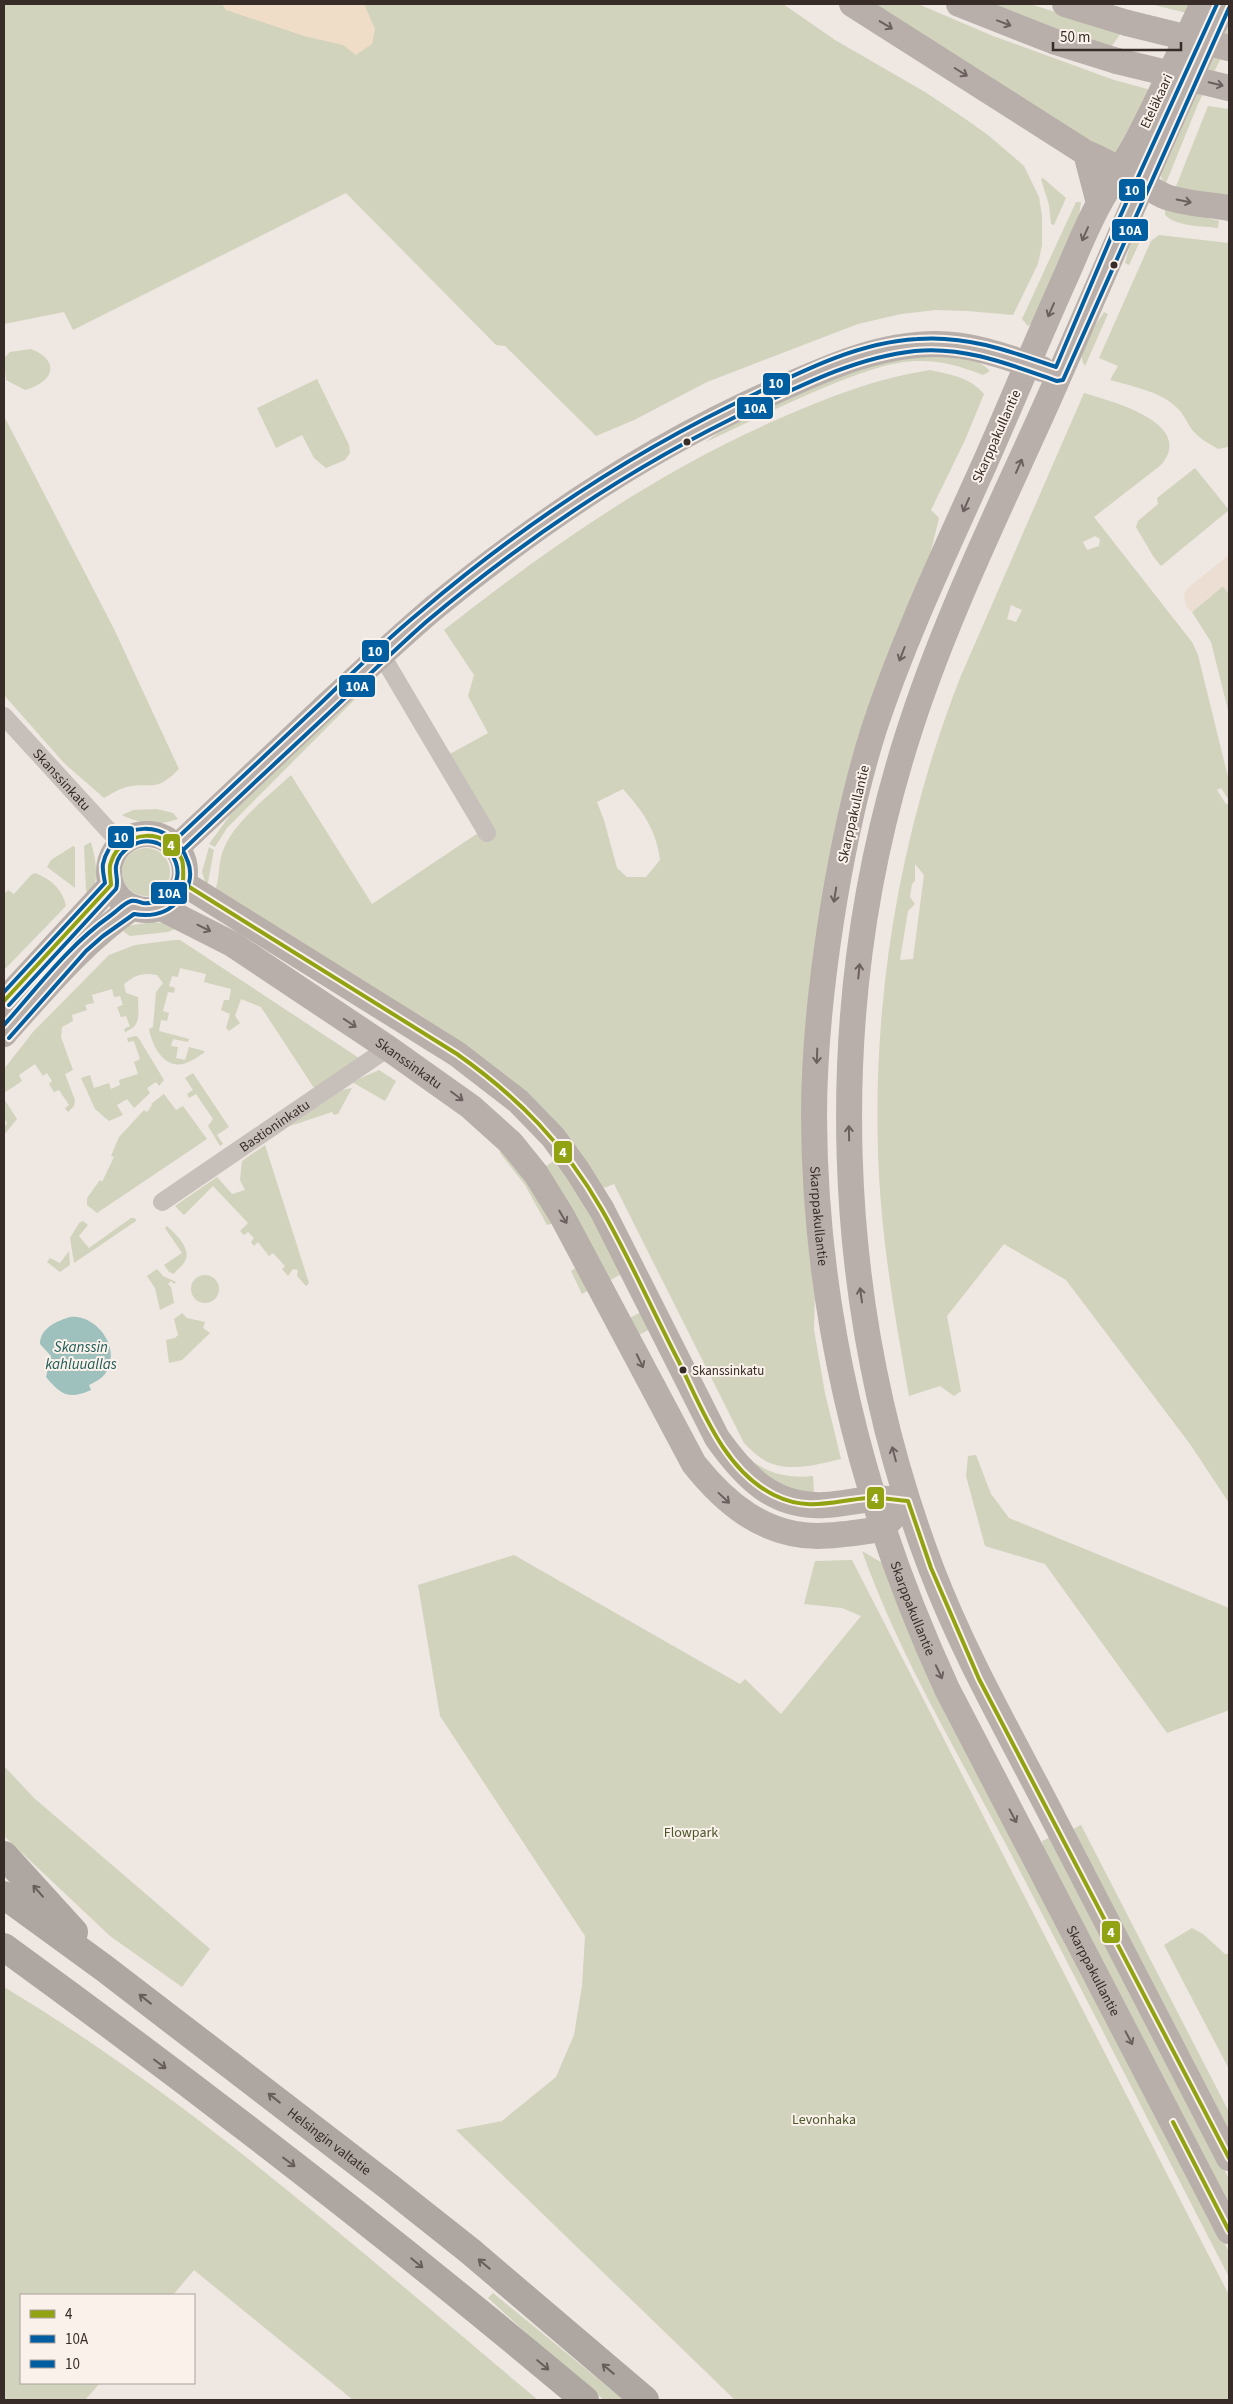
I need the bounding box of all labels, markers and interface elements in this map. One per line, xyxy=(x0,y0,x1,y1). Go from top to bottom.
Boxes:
one-way arrow xyxy=(995,19,1011,28)
scale bar xyxy=(1053,20,1180,52)
one-way arrow xyxy=(878,21,892,31)
text: 50 m xyxy=(1060,27,1090,48)
one-way arrow xyxy=(954,67,968,77)
street label: Eteläkaari xyxy=(1136,71,1178,132)
one-way arrow xyxy=(1207,80,1223,89)
line badge: 10 xyxy=(1118,178,1146,202)
text: 10 xyxy=(1125,181,1139,201)
one-way arrow xyxy=(1176,196,1192,206)
line badge: 10A xyxy=(1111,218,1149,242)
text: 10A xyxy=(1119,221,1142,241)
one-way arrow xyxy=(1080,226,1089,241)
unlabelled marker xyxy=(1109,260,1119,270)
one-way arrow xyxy=(1046,302,1055,317)
line badge: 10 xyxy=(762,372,791,396)
text: 10 xyxy=(769,374,783,394)
street label: Skarppakullantie xyxy=(967,387,1026,486)
line badge: 10A xyxy=(736,396,774,420)
text: 10A xyxy=(744,399,767,419)
unlabelled marker xyxy=(682,437,692,447)
one-way arrow xyxy=(1014,459,1024,474)
one-way arrow xyxy=(960,497,970,512)
line badge: 10 xyxy=(361,639,390,663)
text: 10 xyxy=(368,642,382,662)
one-way arrow xyxy=(896,646,906,661)
line badge: 10A xyxy=(338,674,376,698)
text: 10A xyxy=(346,677,369,697)
street label: Skanssinkatu xyxy=(28,745,95,816)
street label: Skarppakullantie xyxy=(833,763,875,865)
line badge: 10 xyxy=(107,825,135,849)
text: 10 xyxy=(114,828,128,848)
line badge: 4 xyxy=(162,833,181,857)
text: 4 xyxy=(167,836,175,856)
line badge: 10A xyxy=(150,881,188,905)
text: 10A xyxy=(158,884,181,904)
one-way arrow xyxy=(830,886,840,902)
one-way arrow xyxy=(196,923,211,933)
one-way arrow xyxy=(854,963,863,979)
one-way arrow xyxy=(343,1018,357,1028)
street label: Skanssinkatu xyxy=(371,1033,446,1094)
one-way arrow xyxy=(812,1048,821,1064)
one-way arrow xyxy=(450,1091,463,1102)
street label: Bastioninkatu xyxy=(236,1095,314,1157)
one-way arrow xyxy=(844,1125,854,1142)
line badge: 4 xyxy=(553,1140,573,1164)
text: 4 xyxy=(559,1143,567,1163)
street label: Skarppakullantie xyxy=(804,1166,833,1267)
one-way arrow xyxy=(558,1210,568,1225)
one-way arrow xyxy=(856,1287,866,1303)
water label: Skanssin kahluuallas xyxy=(45,1337,117,1375)
one-way arrow xyxy=(635,1353,645,1368)
place label: Skanssinkatu xyxy=(692,1362,764,1380)
marker: Skanssinkatu xyxy=(678,1365,688,1375)
one-way arrow xyxy=(889,1446,898,1462)
line badge: 4 xyxy=(866,1486,885,1510)
text: 4 xyxy=(871,1489,879,1509)
one-way arrow xyxy=(718,1492,731,1504)
street label: Skarppakullantie xyxy=(885,1559,940,1659)
one-way arrow xyxy=(935,1664,944,1679)
one-way arrow xyxy=(1008,1809,1018,1824)
park label: Flowpark xyxy=(664,1823,718,1843)
one-way arrow xyxy=(33,1885,44,1898)
line badge: 4 xyxy=(1101,1920,1121,1944)
street label: Skarppakullantie xyxy=(1061,1922,1125,2020)
text: 4 xyxy=(1107,1923,1115,1943)
one-way arrow xyxy=(139,1994,152,2005)
one-way arrow xyxy=(1125,2030,1134,2045)
one-way arrow xyxy=(153,2058,166,2069)
one-way arrow xyxy=(268,2093,281,2104)
street label: Helsingin valtatie xyxy=(283,2103,375,2181)
park label: Levonhaka xyxy=(792,2110,856,2130)
one-way arrow xyxy=(282,2157,295,2168)
one-way arrow xyxy=(410,2257,423,2268)
one-way arrow xyxy=(478,2258,491,2269)
legend xyxy=(20,2294,195,2384)
text: 4 xyxy=(65,2304,73,2325)
text: 10A xyxy=(65,2329,89,2350)
text: 10 xyxy=(65,2354,80,2375)
one-way arrow xyxy=(536,2359,549,2370)
one-way arrow xyxy=(602,2363,615,2374)

